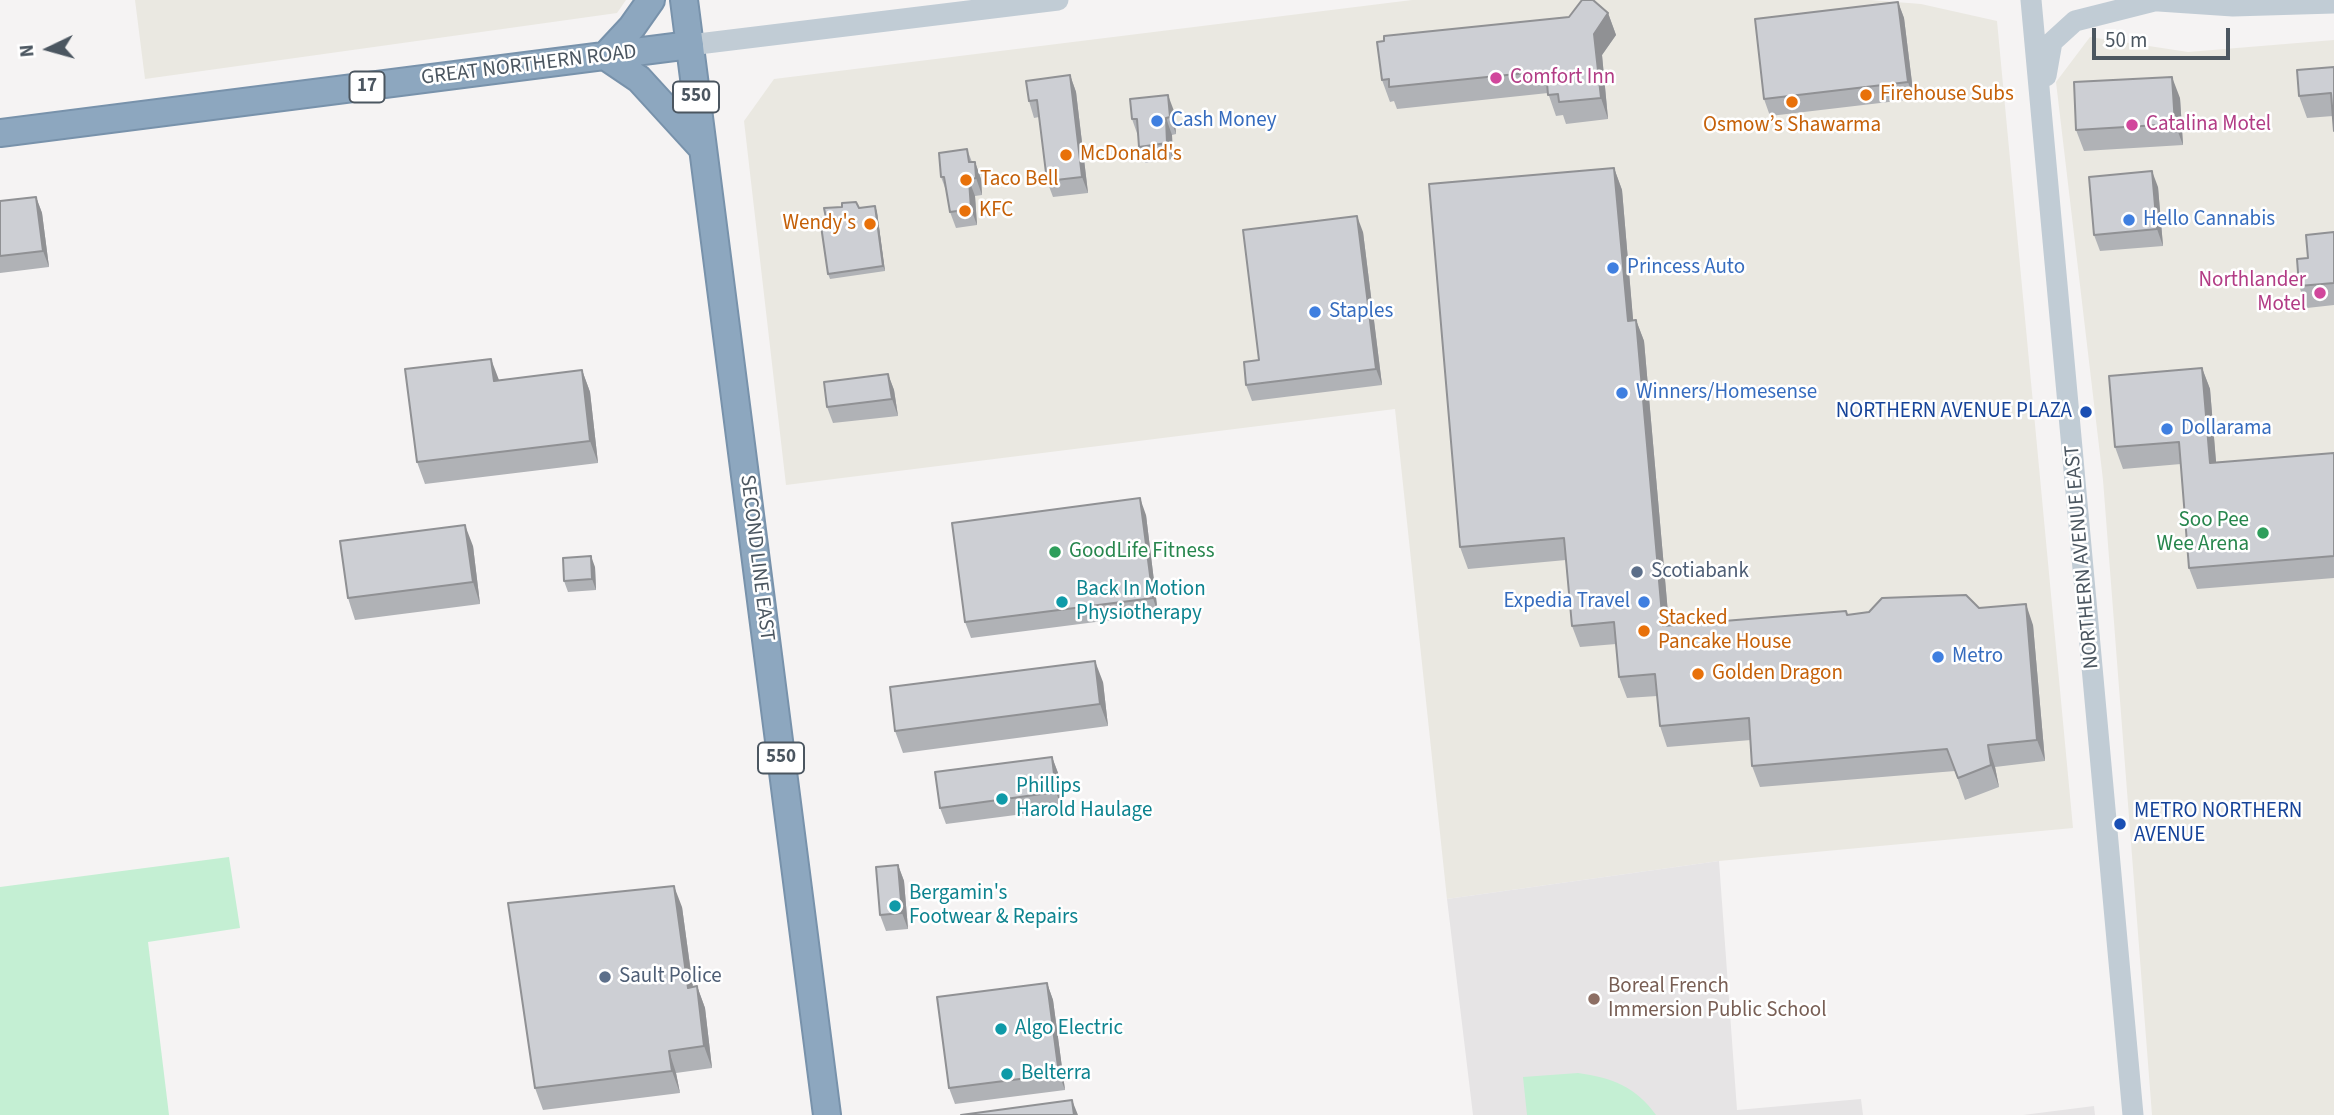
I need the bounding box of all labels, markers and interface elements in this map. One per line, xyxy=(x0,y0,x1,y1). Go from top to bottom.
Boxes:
north arrow xyxy=(14,14,84,84)
scale bar xyxy=(2096,14,2234,58)
text: 50 m xyxy=(2105,25,2147,55)
street label: GREAT NORTHERN ROAD xyxy=(420,40,638,92)
text: N xyxy=(14,43,42,58)
place label: Comfort Inn xyxy=(1510,65,1615,91)
marker: Comfort Inn xyxy=(1488,70,1504,86)
road number: 17 xyxy=(350,72,384,102)
road number: 550 xyxy=(673,82,719,113)
place label: Firehouse Subs xyxy=(1880,82,2014,108)
marker: Firehouse Subs xyxy=(1858,87,1874,103)
marker: Osmow’s Shawarma xyxy=(1784,94,1800,110)
place label: Cash Money xyxy=(1171,108,1276,134)
place label: Catalina Motel xyxy=(2146,112,2271,138)
marker: Cash Money xyxy=(1149,113,1165,129)
place label: Osmow’s Shawarma xyxy=(1703,113,1881,139)
marker: Catalina Motel xyxy=(2124,117,2140,133)
place label: McDonald's xyxy=(1080,142,1182,168)
marker: McDonald's xyxy=(1058,147,1074,163)
place label: Taco Bell xyxy=(980,167,1059,193)
marker: Taco Bell xyxy=(958,172,974,188)
place label: KFC xyxy=(979,198,1013,224)
marker: KFC xyxy=(957,203,973,219)
place label: Hello Cannabis xyxy=(2143,207,2275,233)
place label: Wendy's xyxy=(783,211,856,237)
marker: Hello Cannabis xyxy=(2121,212,2137,228)
marker: Wendy's xyxy=(862,216,878,232)
place label: Princess Auto xyxy=(1627,255,1745,281)
marker: Princess Auto xyxy=(1605,260,1621,276)
place label: Northlander Motel xyxy=(2198,268,2306,318)
marker: Northlander Motel xyxy=(2312,285,2328,301)
place label: Staples xyxy=(1329,299,1393,325)
marker: Staples xyxy=(1307,304,1323,320)
place label: Winners/Homesense xyxy=(1636,380,1817,406)
marker: Winners/Homesense xyxy=(1614,385,1630,401)
place label: NORTHERN AVENUE PLAZA xyxy=(1836,399,2072,425)
marker: NORTHERN AVENUE PLAZA xyxy=(2078,404,2094,420)
place label: Dollarama xyxy=(2181,416,2272,442)
marker: Dollarama xyxy=(2159,421,2175,437)
street label: NORTHERN AVENUE EAST xyxy=(2061,444,2105,670)
street label: SECOND LINE EAST xyxy=(733,473,779,643)
place label: Soo Pee Wee Arena xyxy=(2156,508,2249,558)
marker: Soo Pee Wee Arena xyxy=(2255,525,2271,541)
place label: GoodLife Fitness xyxy=(1069,539,1214,565)
marker: GoodLife Fitness xyxy=(1047,544,1063,560)
place label: Scotiabank xyxy=(1651,559,1749,585)
marker: Scotiabank xyxy=(1629,564,1645,580)
place label: Back In Motion Physiotherapy xyxy=(1076,577,1206,627)
place label: Expedia Travel xyxy=(1503,589,1630,615)
marker: Back In Motion Physiotherapy xyxy=(1054,594,1070,610)
marker: Expedia Travel xyxy=(1636,594,1652,610)
place label: Stacked Pancake House xyxy=(1658,606,1791,656)
marker: Stacked Pancake House xyxy=(1636,623,1652,639)
place label: Metro xyxy=(1952,644,2003,670)
marker: Metro xyxy=(1930,649,1946,665)
place label: Golden Dragon xyxy=(1712,661,1843,687)
marker: Golden Dragon xyxy=(1690,666,1706,682)
road number: 550 xyxy=(758,743,804,774)
place label: Phillips Harold Haulage xyxy=(1016,774,1152,824)
marker: Phillips Harold Haulage xyxy=(994,791,1010,807)
place label: METRO NORTHERN AVENUE xyxy=(2134,799,2302,849)
marker: METRO NORTHERN AVENUE xyxy=(2112,816,2128,832)
place label: Bergamin's Footwear & Repairs xyxy=(909,881,1078,931)
marker: Bergamin's Footwear & Repairs xyxy=(887,898,903,914)
place label: Sault Police xyxy=(619,964,722,990)
marker: Sault Police xyxy=(597,969,613,985)
place label: Boreal French Immersion Public School xyxy=(1608,974,1827,1024)
marker: Boreal French Immersion Public School xyxy=(1586,991,1602,1007)
place label: Algo Electric xyxy=(1015,1016,1123,1042)
marker: Algo Electric xyxy=(993,1021,1009,1037)
place label: Belterra xyxy=(1021,1061,1091,1087)
marker: Belterra xyxy=(999,1066,1015,1082)

